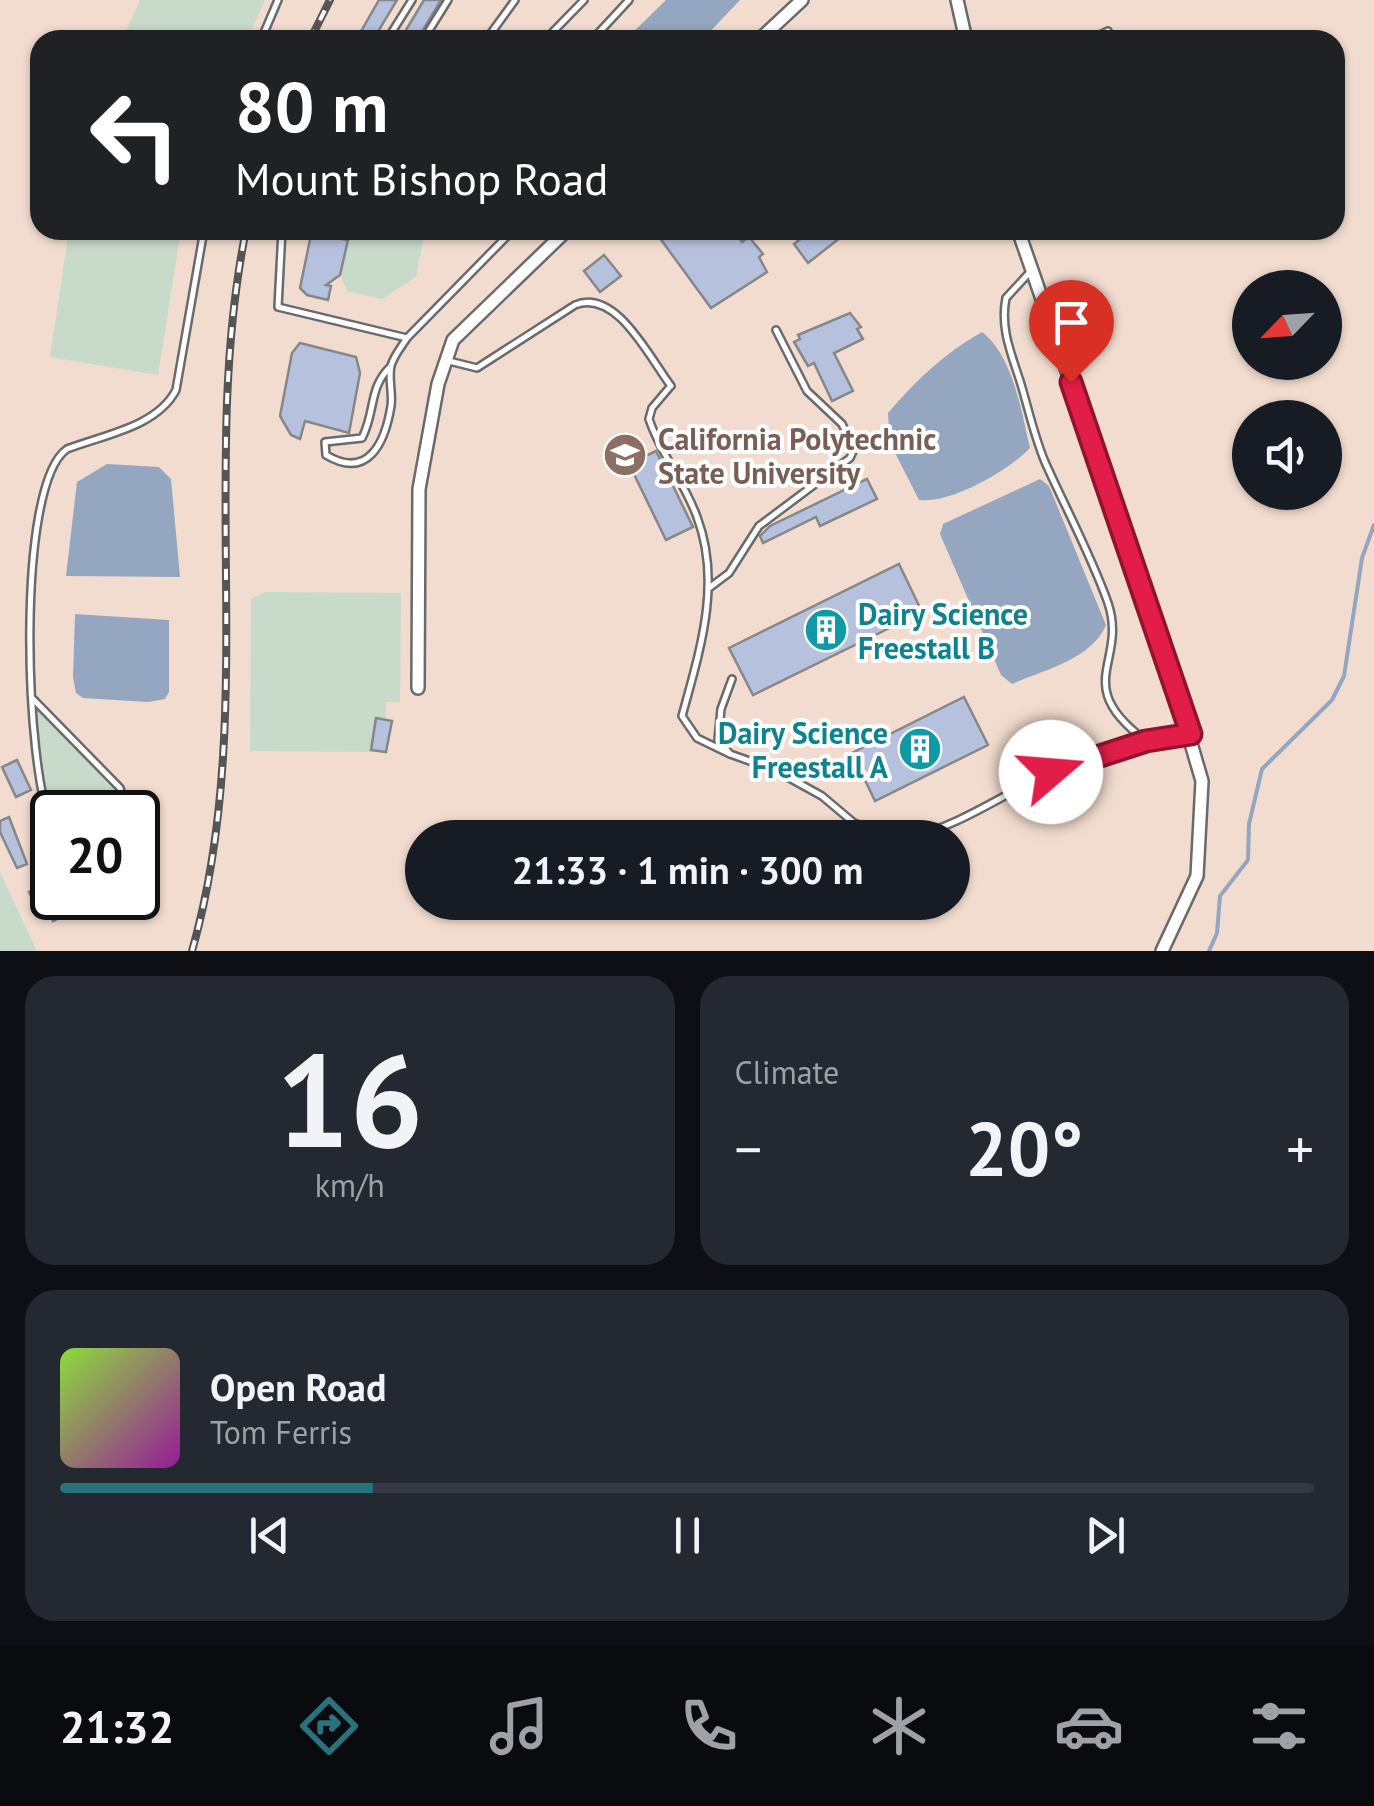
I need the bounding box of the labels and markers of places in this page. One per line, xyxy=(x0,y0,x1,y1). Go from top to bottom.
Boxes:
pin xyxy=(1029,280,1114,383)
place label: California Polytechnic State University xyxy=(658,419,936,492)
school or university icon: California Polytechnic State University xyxy=(602,432,648,478)
place label: Dairy Science Freestall B xyxy=(858,594,1028,667)
building icon: Dairy Science Freestall B xyxy=(803,607,849,653)
place label: Dairy Science Freestall A xyxy=(718,713,889,786)
building icon: Dairy Science Freestall A xyxy=(897,726,943,772)

